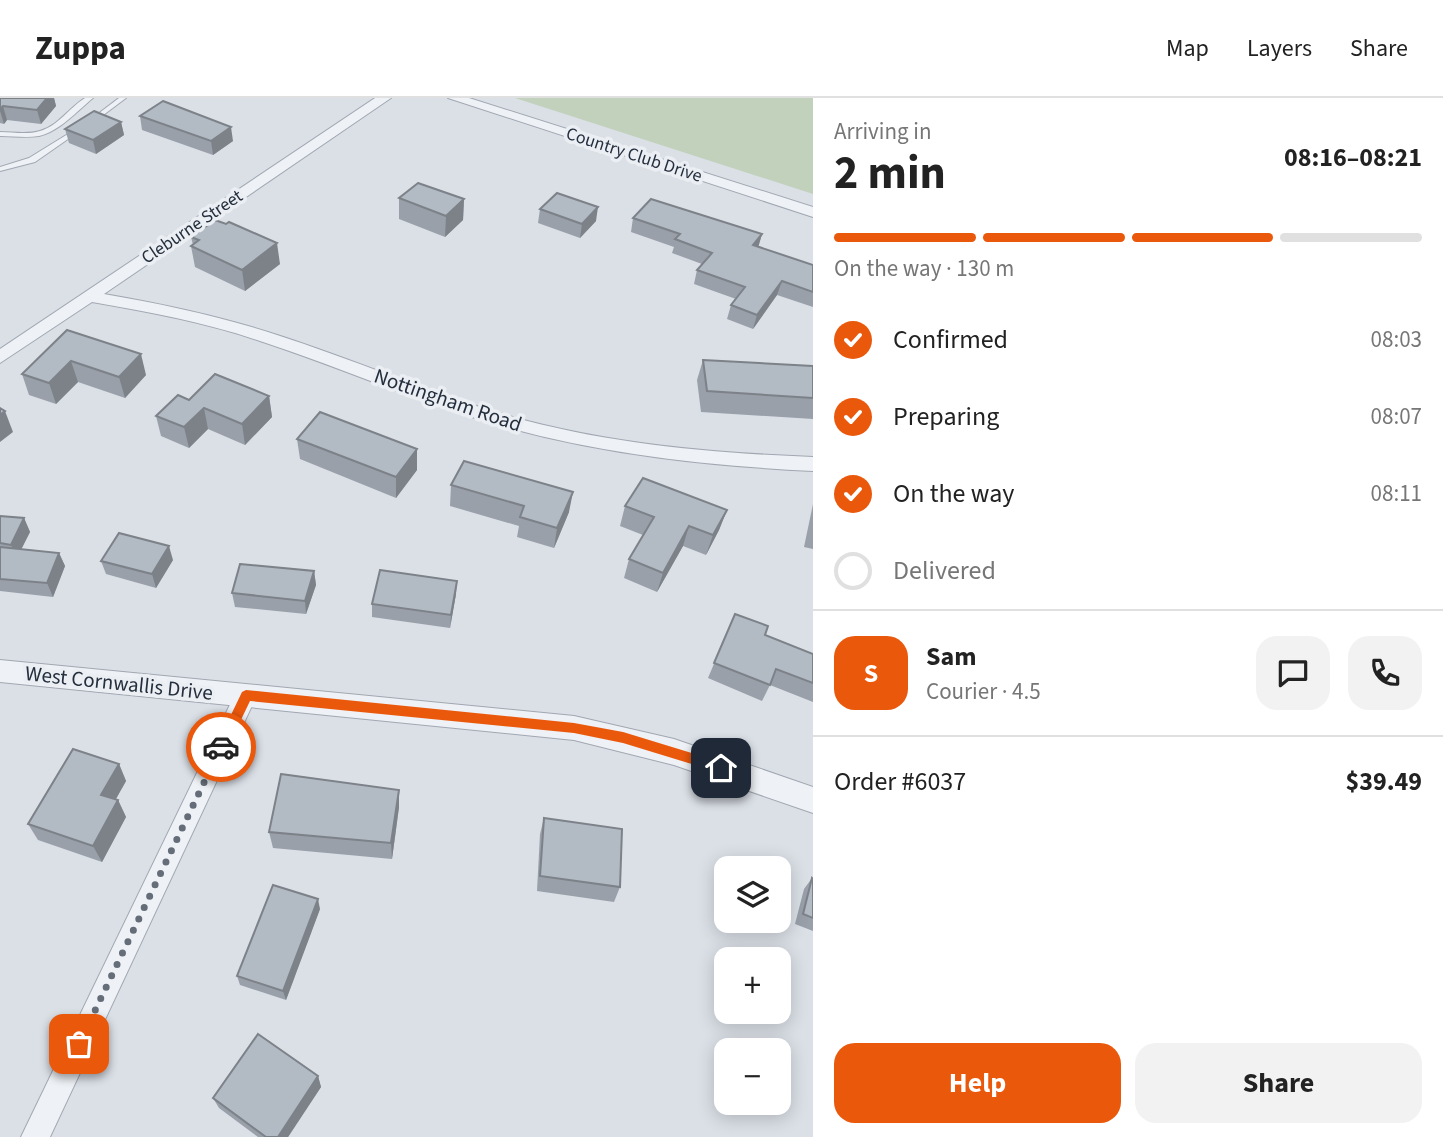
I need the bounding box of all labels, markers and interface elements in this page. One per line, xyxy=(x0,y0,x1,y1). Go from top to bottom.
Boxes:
text: Zuppa xyxy=(35,25,126,72)
text: Map xyxy=(1166,31,1209,66)
text: Layers xyxy=(1247,31,1312,66)
text: Share xyxy=(1350,31,1408,66)
text: Arriving in xyxy=(834,115,932,148)
street label: Country Club Drive xyxy=(563,121,705,189)
text: 08:16–08:21 xyxy=(1284,139,1422,176)
text: 2 min xyxy=(834,141,946,206)
street label: Cleburne Street xyxy=(136,184,248,270)
text: On the way · 130 m xyxy=(834,252,1014,285)
icon: check xyxy=(834,321,872,359)
text: Confirmed xyxy=(893,321,1008,358)
text: 08:03 xyxy=(1371,323,1422,356)
street label: Nottingham Road xyxy=(370,361,526,439)
icon: check xyxy=(834,398,872,436)
text: Preparing xyxy=(893,398,999,435)
text: 08:07 xyxy=(1371,400,1422,433)
icon: check xyxy=(834,475,872,513)
text: On the way xyxy=(893,475,1014,512)
text: 08:11 xyxy=(1371,477,1422,510)
text: Delivered xyxy=(893,552,996,589)
button: chat xyxy=(1256,636,1330,710)
button: phone xyxy=(1348,636,1422,710)
text: Sam xyxy=(926,638,976,675)
text: S xyxy=(864,655,878,692)
street label: West Cornwallis Drive xyxy=(24,658,214,708)
text: Courier · 4.5 xyxy=(926,675,1041,708)
courier xyxy=(186,712,256,782)
icon: car xyxy=(202,728,240,766)
pin xyxy=(691,738,751,798)
icon: home xyxy=(702,749,740,787)
text: Order #6037 xyxy=(834,763,966,800)
text: $39.49 xyxy=(1346,763,1422,800)
map controls xyxy=(714,856,791,1115)
button: layers xyxy=(714,856,791,933)
button: + xyxy=(714,947,791,1024)
pin xyxy=(49,1014,109,1074)
icon: bag xyxy=(60,1025,98,1063)
button: − xyxy=(714,1038,791,1115)
button: Help xyxy=(834,1043,1121,1123)
button: Share xyxy=(1135,1043,1422,1123)

